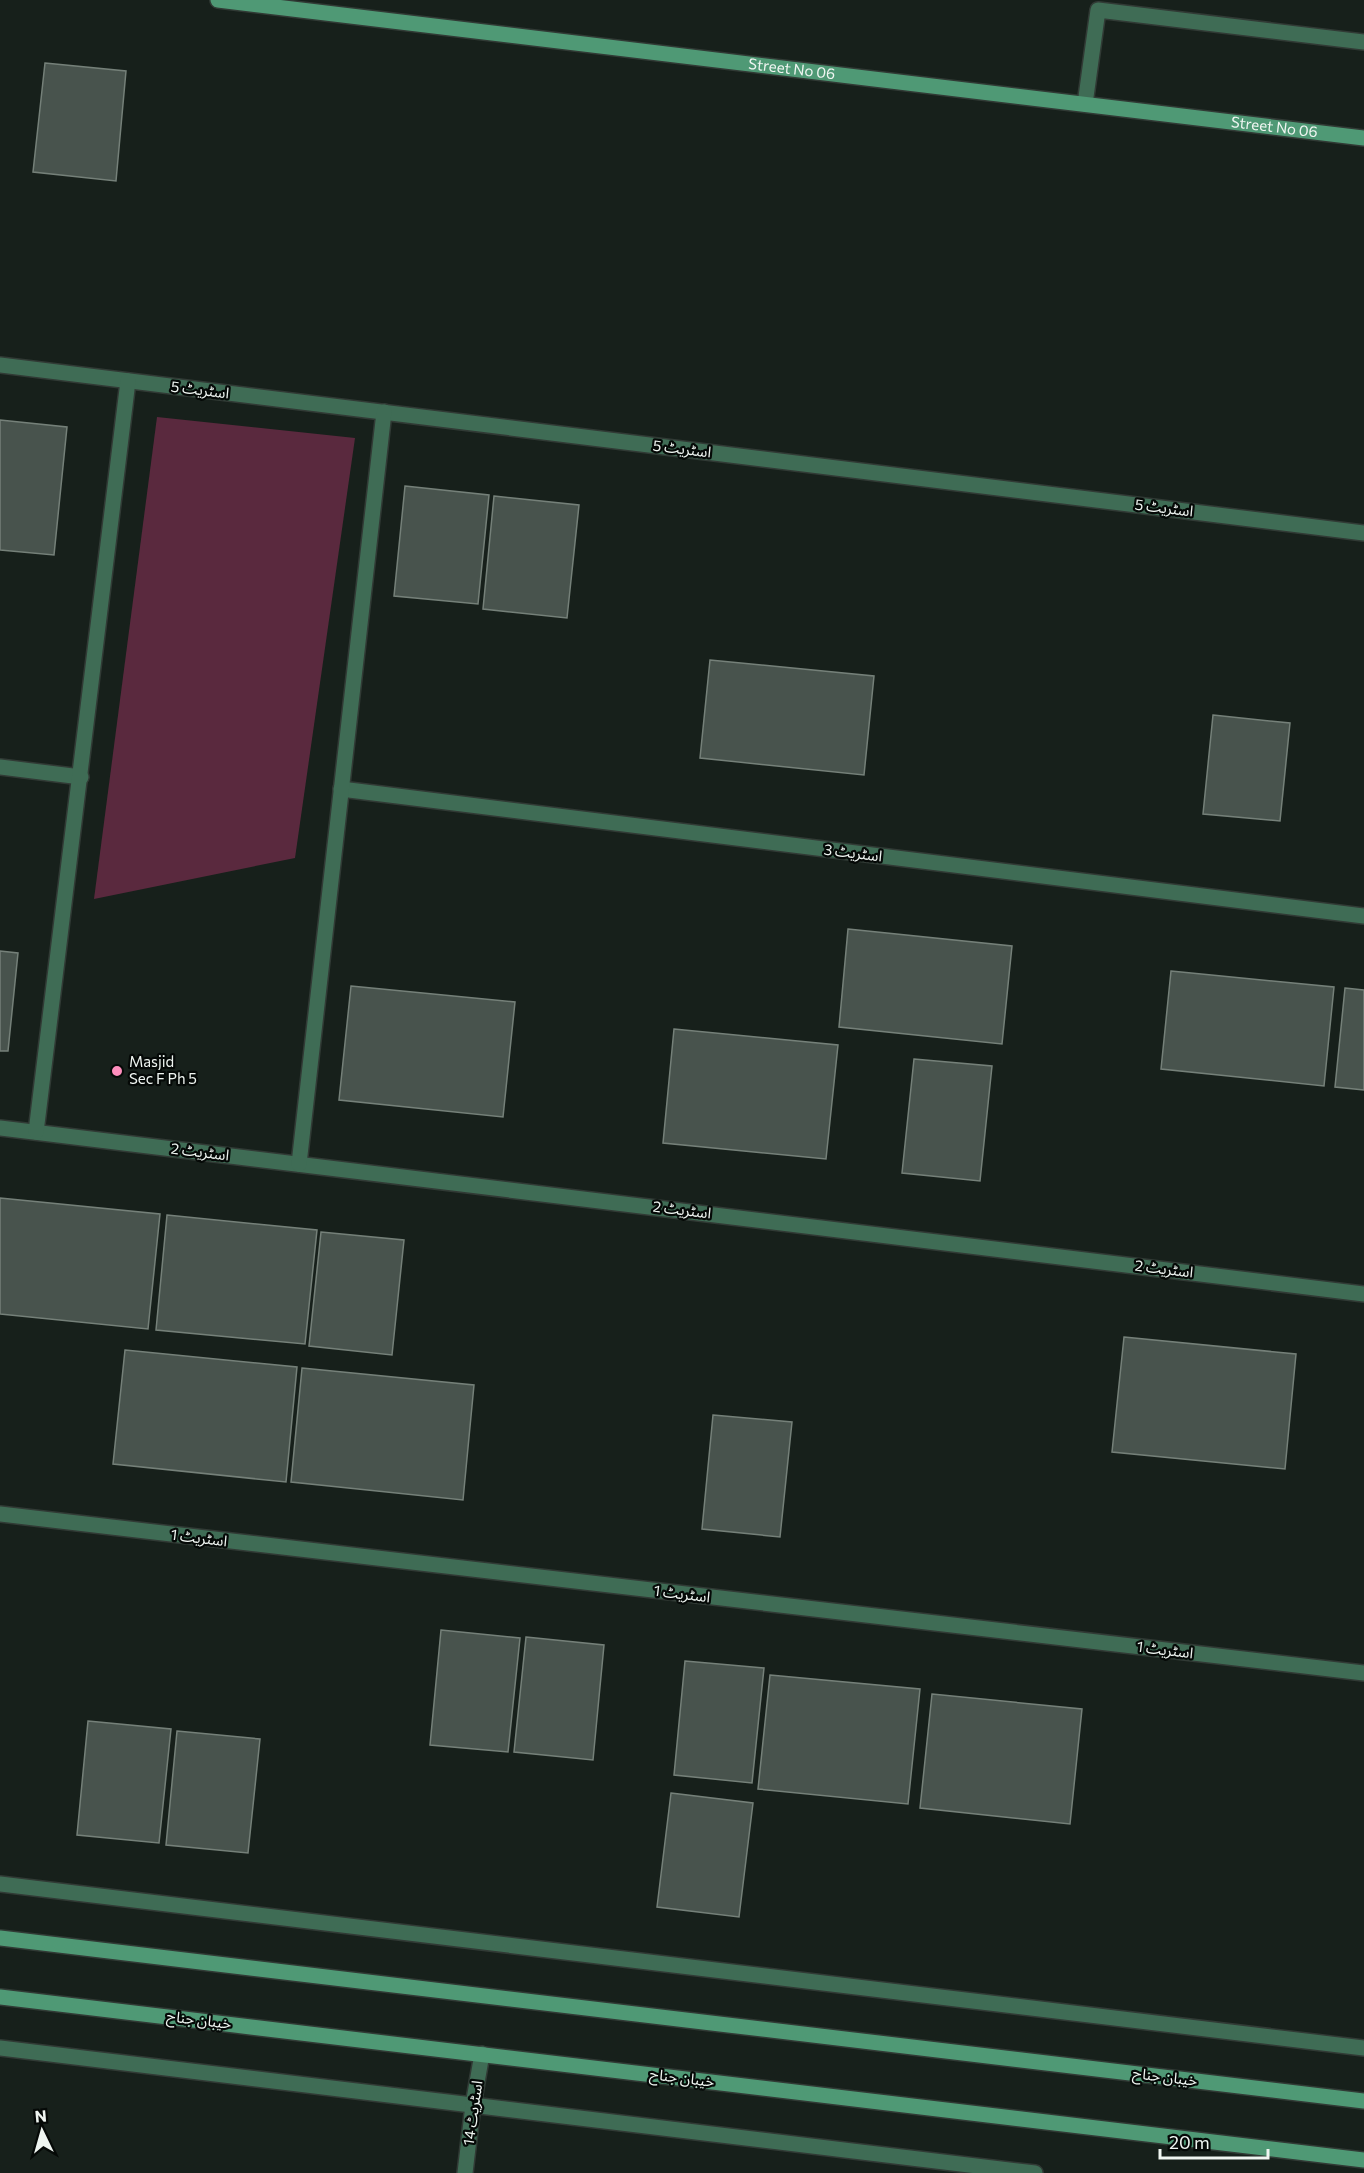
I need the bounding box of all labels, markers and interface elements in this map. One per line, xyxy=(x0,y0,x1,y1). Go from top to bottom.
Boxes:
street label: Street No 06 xyxy=(748,54,836,82)
street label: Street No 06 xyxy=(1230,112,1319,140)
street label: اسٹریٹ 5 xyxy=(170,376,230,403)
street label: اسٹریٹ 5 xyxy=(652,435,712,462)
street label: اسٹریٹ 5 xyxy=(1134,494,1194,521)
street label: اسٹریٹ 3 xyxy=(823,839,883,866)
place label: Masjid Sec F Ph 5 xyxy=(129,1052,197,1087)
marker: Masjid Sec F Ph 5 xyxy=(110,1064,124,1078)
street label: اسٹریٹ 2 xyxy=(170,1139,230,1164)
street label: اسٹریٹ 2 xyxy=(652,1197,712,1222)
street label: اسٹریٹ 2 xyxy=(1134,1256,1194,1281)
street label: اسٹریٹ 1 xyxy=(170,1525,228,1550)
street label: اسٹریٹ 1 xyxy=(653,1581,711,1606)
street label: اسٹریٹ 1 xyxy=(1136,1637,1194,1662)
street label: خیبان جناح xyxy=(165,2006,233,2036)
street label: خیبان جناح xyxy=(1131,2063,1199,2093)
street label: خیبان جناح xyxy=(648,2064,716,2094)
street label: اسٹریٹ 14 xyxy=(459,2079,486,2147)
north arrow xyxy=(12,2101,72,2161)
text: N xyxy=(34,2106,47,2126)
scale bar xyxy=(1160,2122,1268,2160)
text: 20 m xyxy=(1169,2131,1210,2153)

